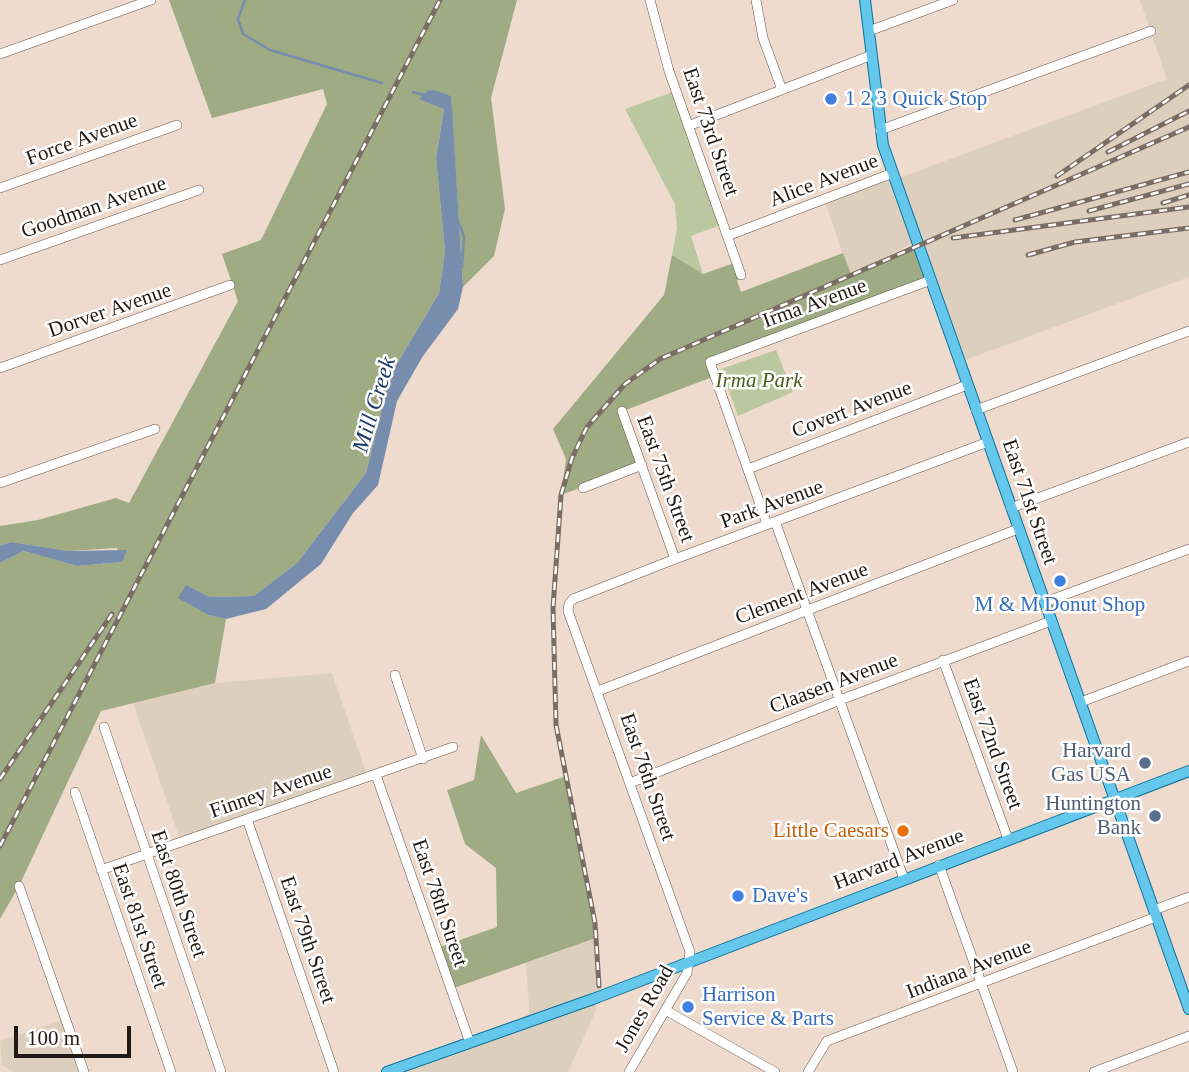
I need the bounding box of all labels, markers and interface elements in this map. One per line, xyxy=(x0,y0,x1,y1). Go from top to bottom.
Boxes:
street label: East 73rd Street xyxy=(676,64,744,200)
place label: 1 2 3 Quick Stop xyxy=(845,86,987,112)
marker: 1 2 3 Quick Stop xyxy=(823,91,839,107)
street label: Force Avenue xyxy=(23,108,141,172)
street label: Alice Avenue xyxy=(766,149,882,213)
street label: Goodman Avenue xyxy=(18,171,170,245)
street label: Irma Avenue xyxy=(760,274,870,334)
street label: Dorver Avenue xyxy=(45,278,175,344)
water label: Mill Creek xyxy=(347,354,403,456)
park label: Irma Park xyxy=(716,368,802,394)
street label: Covert Avenue xyxy=(789,376,915,444)
street label: East 75th Street xyxy=(630,412,700,546)
street label: East 71st Street xyxy=(996,436,1062,568)
street label: Park Avenue xyxy=(717,475,827,535)
street label: Clement Avenue xyxy=(732,557,872,631)
marker: M & M Donut Shop xyxy=(1052,573,1068,589)
place label: M & M Donut Shop xyxy=(975,592,1145,618)
street label: Claasen Avenue xyxy=(766,648,902,720)
street label: East 72nd Street xyxy=(957,675,1027,813)
street label: East 76th Street xyxy=(613,710,681,844)
place label: Harvard Gas USA xyxy=(1051,738,1131,788)
marker: Harvard Gas USA xyxy=(1137,755,1153,771)
street label: Finney Avenue xyxy=(207,759,335,825)
place label: Huntington Bank xyxy=(1045,791,1141,841)
marker: Huntington Bank xyxy=(1147,808,1163,824)
place label: Little Caesars xyxy=(773,818,889,844)
marker: Little Caesars xyxy=(895,823,911,839)
street label: Harvard Avenue xyxy=(830,824,968,896)
street label: East 80th Street xyxy=(144,827,212,961)
street label: East 78th Street xyxy=(405,836,473,970)
street label: East 81st Street xyxy=(106,860,172,992)
street label: East 79th Street xyxy=(273,873,341,1007)
place label: Dave's xyxy=(752,883,808,909)
marker: Dave's xyxy=(730,888,746,904)
street label: Indiana Avenue xyxy=(903,935,1035,1005)
street label: Jones Road xyxy=(610,961,680,1057)
place label: Harrison Service & Parts xyxy=(702,982,834,1032)
marker: Harrison Service & Parts xyxy=(680,999,696,1015)
scale bar xyxy=(18,1012,135,1056)
text: 100 m xyxy=(27,1026,80,1050)

